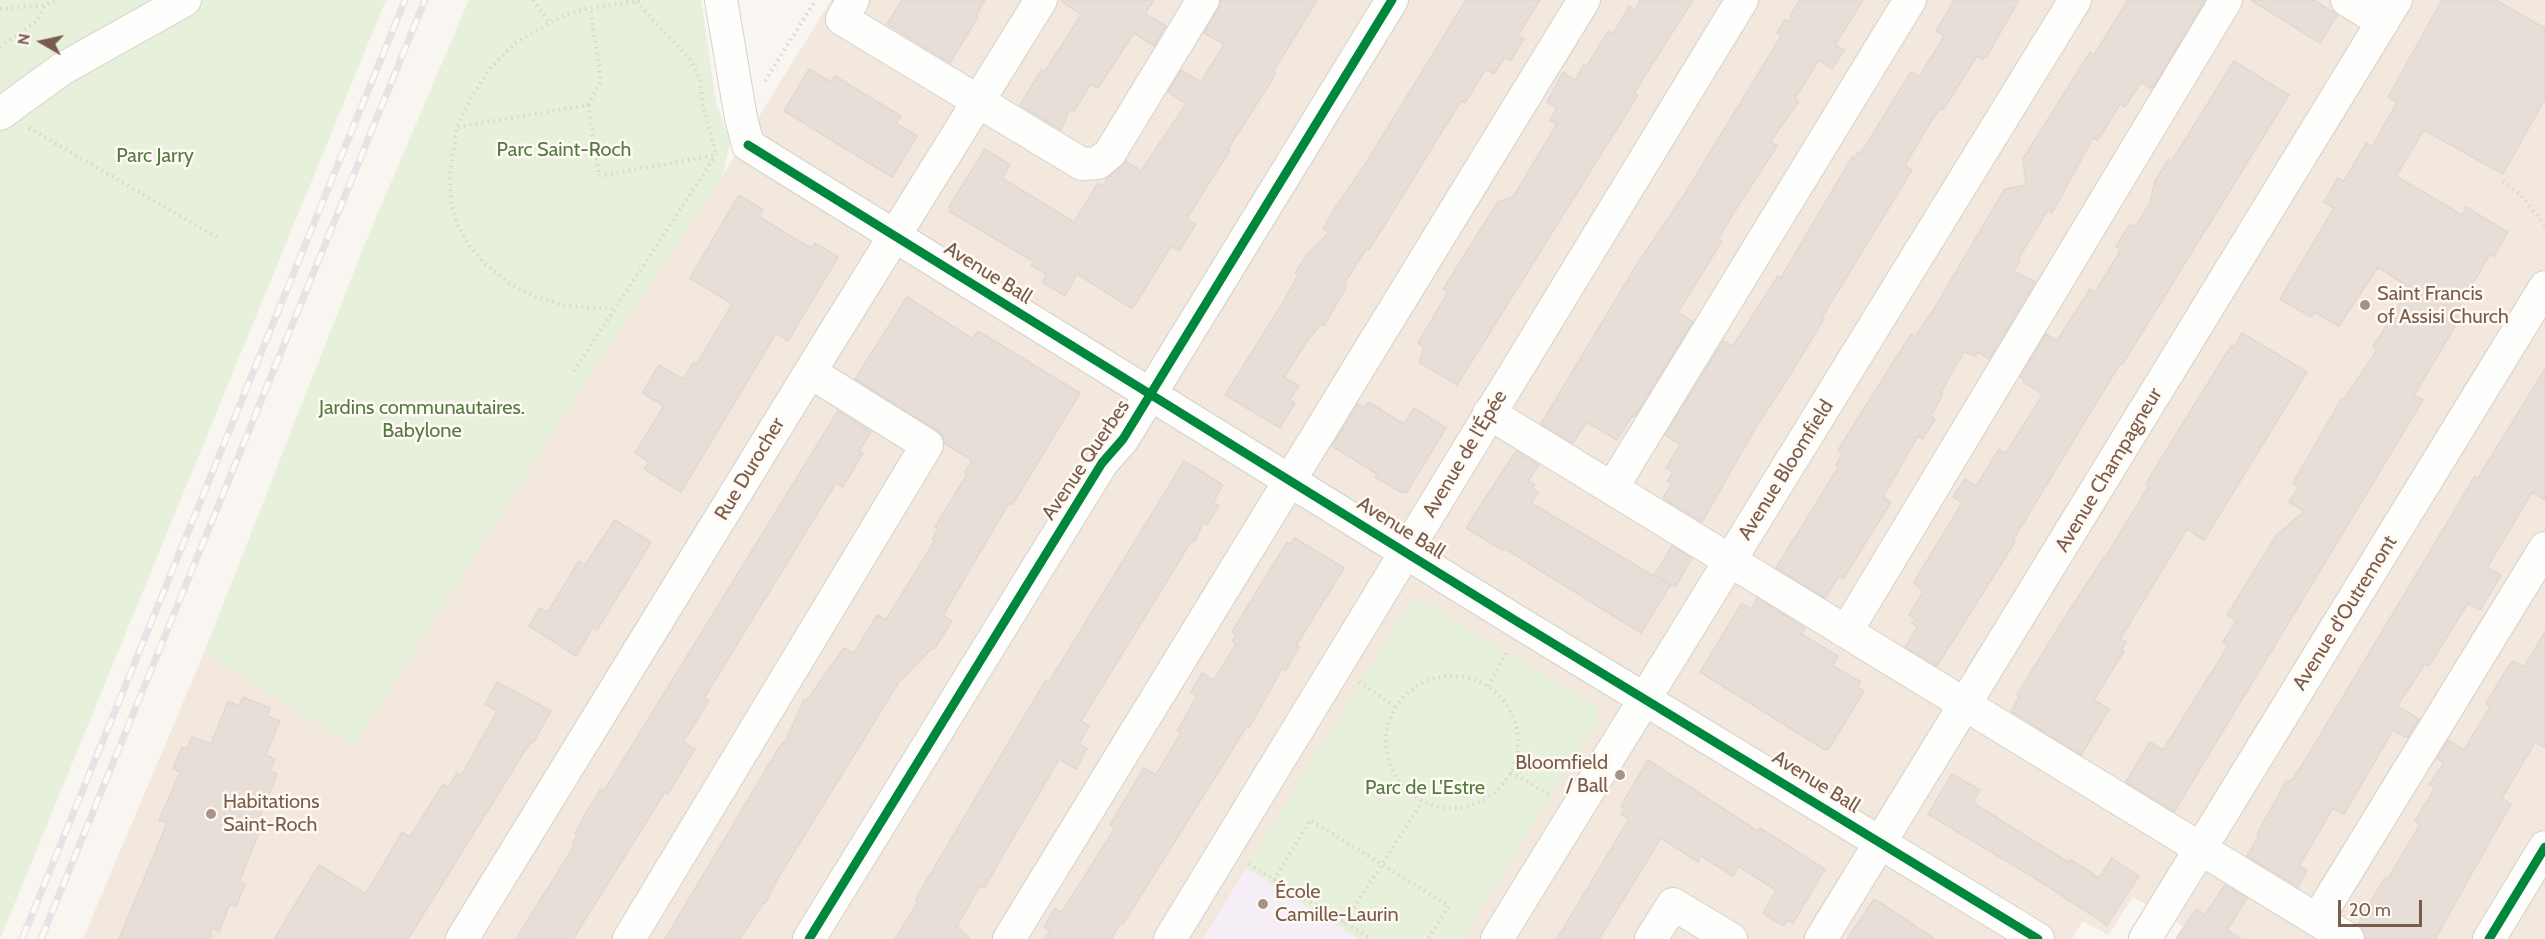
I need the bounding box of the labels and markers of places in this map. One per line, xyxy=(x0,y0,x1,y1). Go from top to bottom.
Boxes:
place label: Saint Francis of Assisi Church xyxy=(2377,282,2509,329)
marker: Saint Francis of Assisi Church xyxy=(2358,298,2372,312)
place label: Bloomfield / Ball xyxy=(1515,751,1608,798)
marker: Bloomfield / Ball xyxy=(1613,768,1627,782)
place label: Habitations Saint-Roch xyxy=(223,790,319,837)
marker: Habitations Saint-Roch xyxy=(204,807,218,821)
place label: École Camille-Laurin xyxy=(1275,880,1399,927)
marker: École Camille-Laurin xyxy=(1256,897,1270,911)

